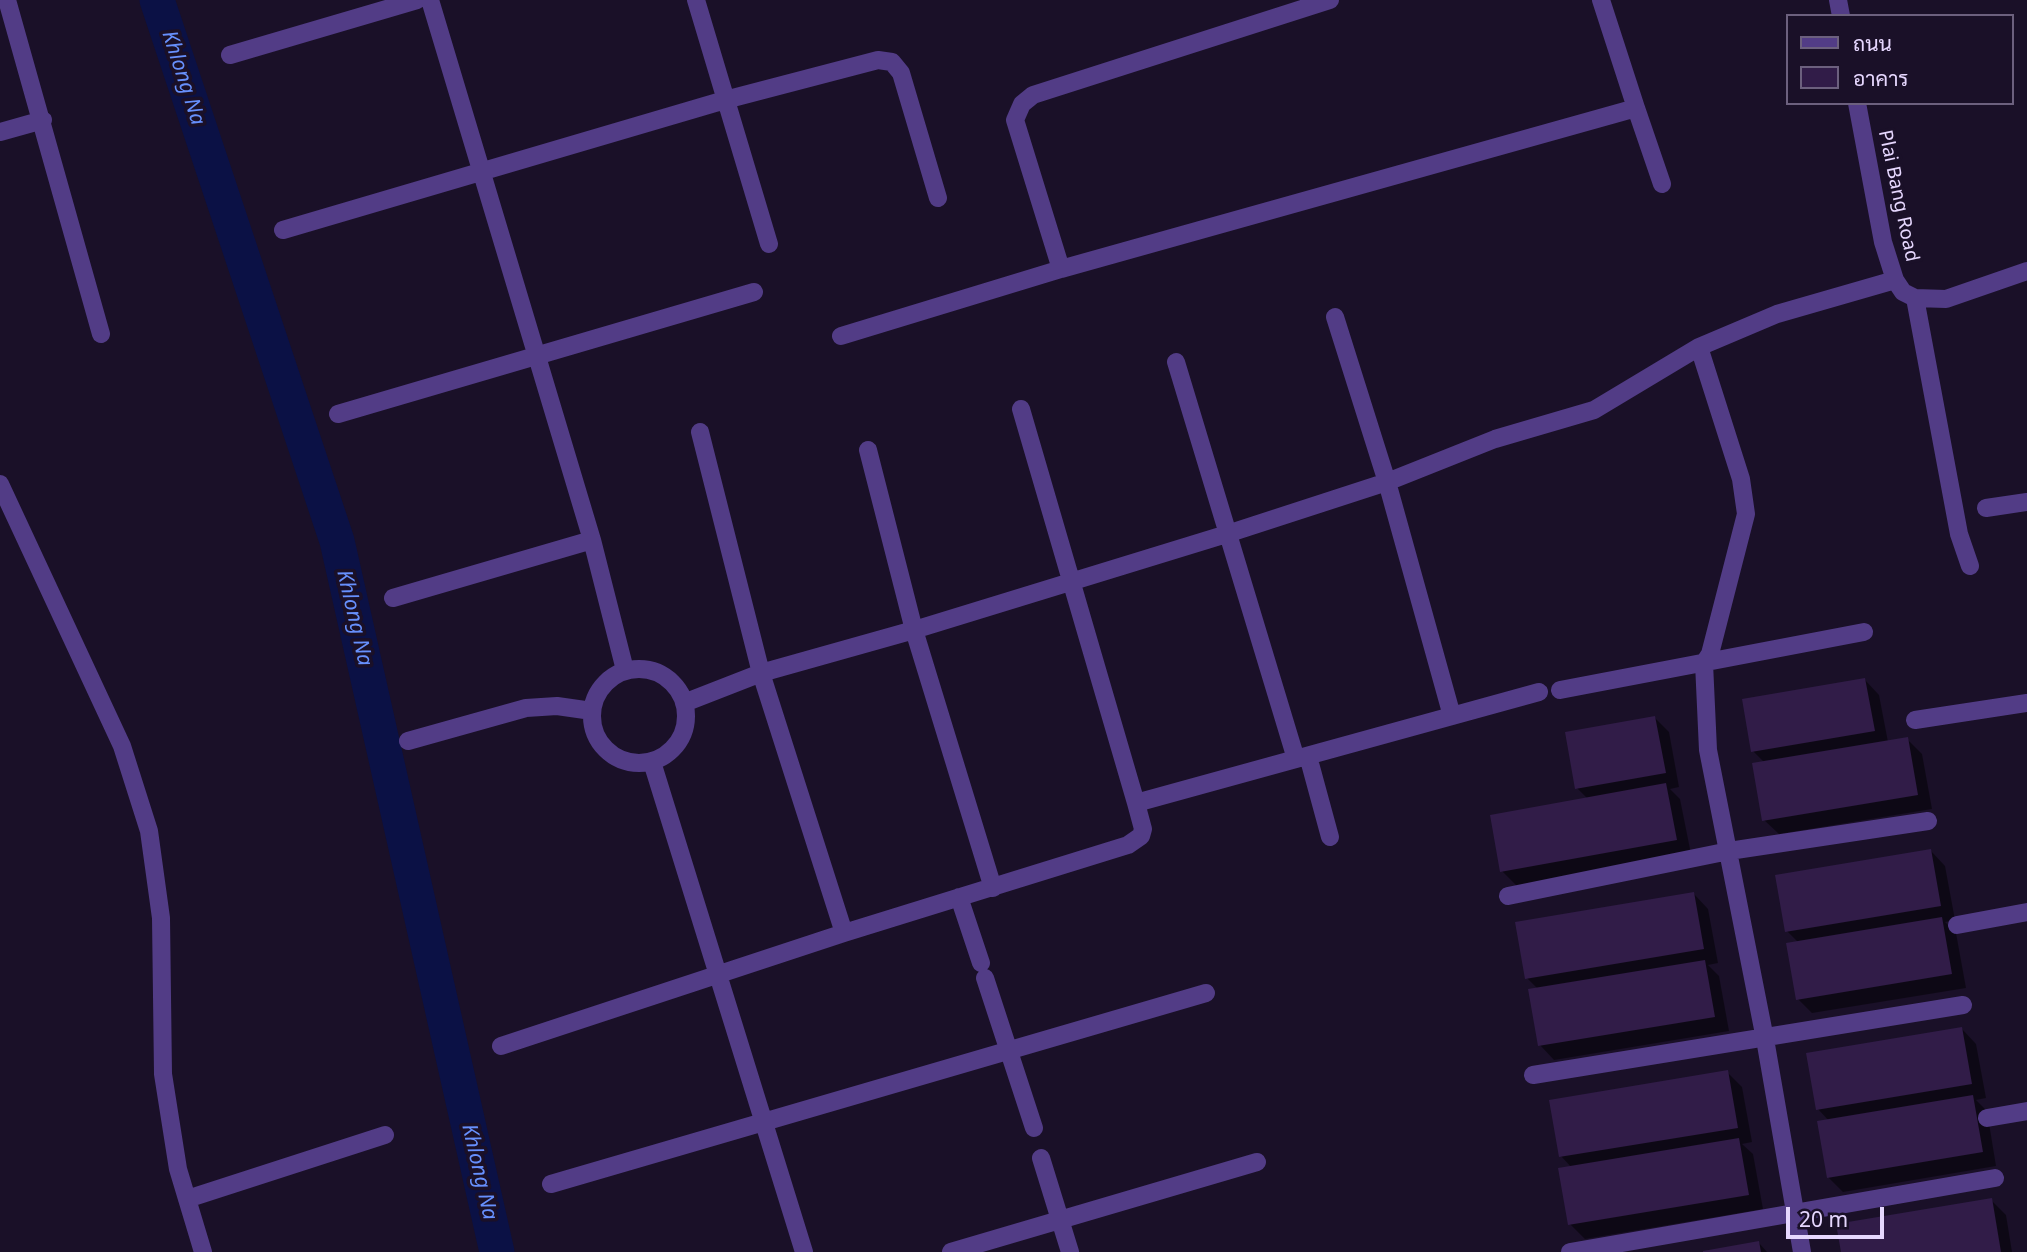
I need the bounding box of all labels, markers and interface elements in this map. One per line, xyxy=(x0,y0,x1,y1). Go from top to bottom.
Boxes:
legend xyxy=(1786,14,2013,105)
water label: Khlong Na xyxy=(156,28,210,128)
text: ถนน xyxy=(1853,29,1892,57)
text: อาคาร xyxy=(1853,64,1909,92)
street label: Plai Bang Road xyxy=(1873,128,1923,264)
water label: Khlong Na xyxy=(331,568,377,668)
water label: Khlong Na xyxy=(456,1122,502,1222)
scale bar xyxy=(1789,1192,1887,1236)
text: 20 m xyxy=(1799,1205,1848,1233)

